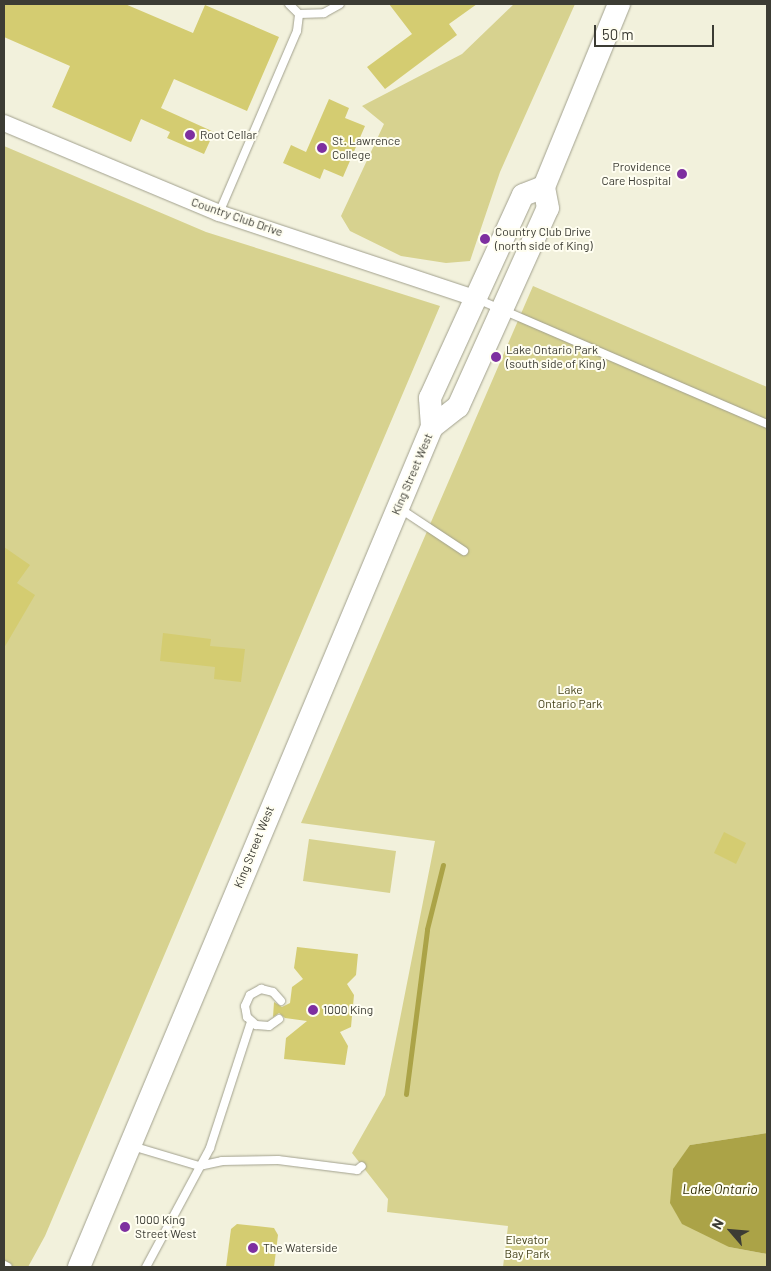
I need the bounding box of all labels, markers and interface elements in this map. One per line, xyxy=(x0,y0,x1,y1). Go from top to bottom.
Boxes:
scale bar xyxy=(596,15,716,47)
text: 50 m xyxy=(602,25,634,43)
place label: Root Cellar xyxy=(200,128,257,142)
marker: Root Cellar xyxy=(184,129,196,141)
place label: St. Lawrence College xyxy=(332,134,400,162)
marker: St. Lawrence College xyxy=(316,142,328,154)
place label: Providence Care Hospital xyxy=(601,160,671,188)
marker: Providence Care Hospital xyxy=(675,167,689,181)
street label: Country Club Drive xyxy=(189,195,285,239)
place label: Country Club Drive (north side of King) xyxy=(495,225,593,253)
marker: Country Club Drive (north side of King) xyxy=(479,233,491,245)
place label: Lake Ontario Park (south side of King) xyxy=(506,343,605,371)
marker: Lake Ontario Park (south side of King) xyxy=(490,351,502,363)
street label: King Street West xyxy=(388,431,436,517)
park label: Lake Ontario Park xyxy=(538,683,602,711)
street label: King Street West xyxy=(231,804,277,890)
place label: 1000 King xyxy=(323,1003,373,1017)
marker: 1000 King xyxy=(307,1004,319,1016)
water label: Lake Ontario xyxy=(682,1181,758,1197)
north arrow xyxy=(706,1206,756,1256)
place label: 1000 King Street West xyxy=(135,1213,197,1241)
text: N xyxy=(708,1216,727,1232)
marker: 1000 King Street West xyxy=(119,1221,131,1233)
park label: Elevator Bay Park xyxy=(504,1233,550,1261)
place label: The Waterside xyxy=(263,1241,338,1255)
marker: The Waterside xyxy=(247,1242,259,1254)

